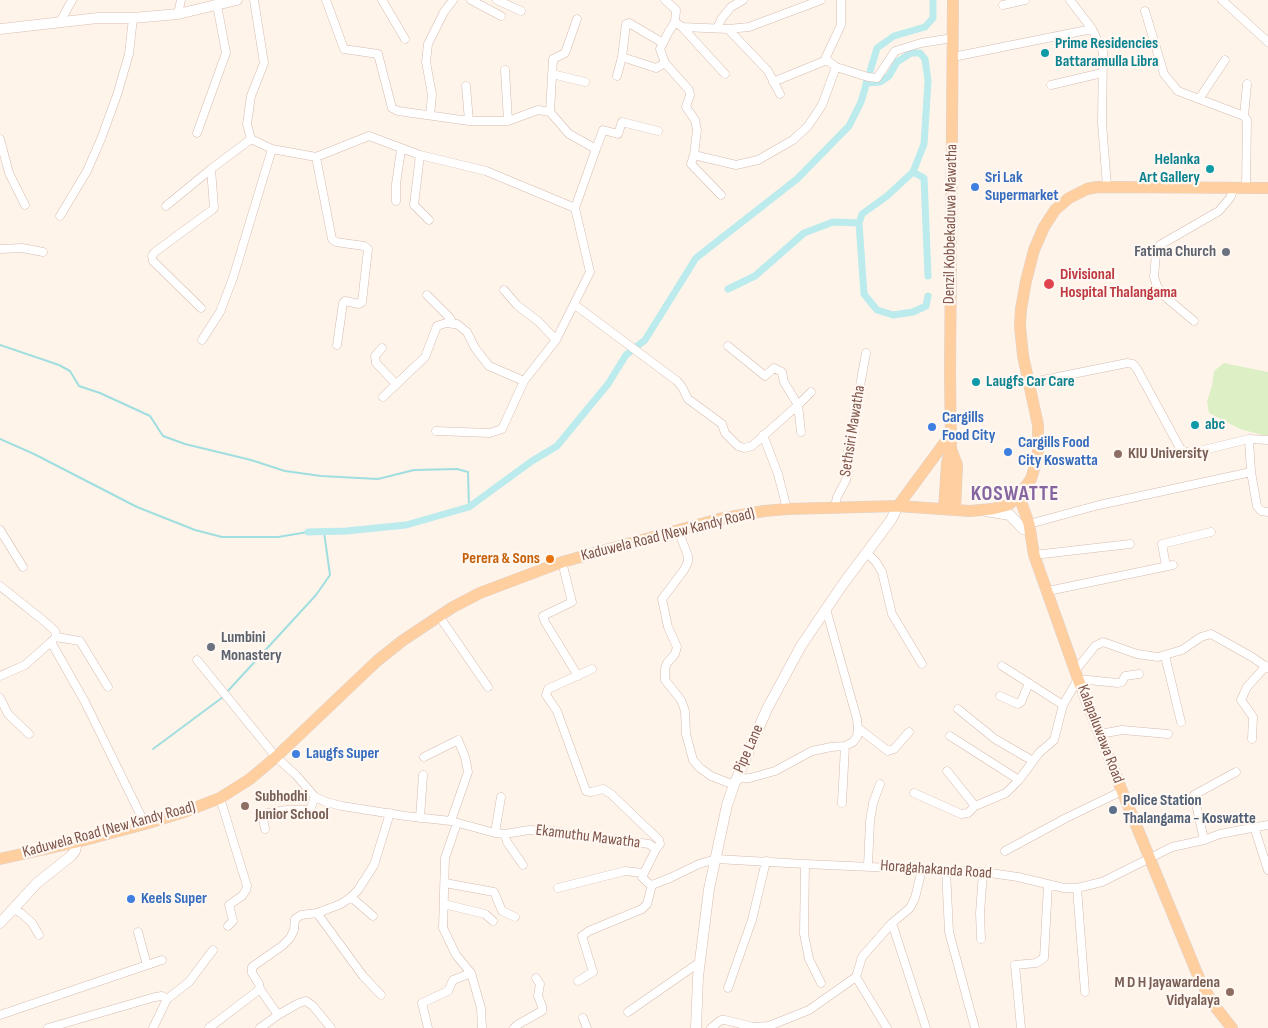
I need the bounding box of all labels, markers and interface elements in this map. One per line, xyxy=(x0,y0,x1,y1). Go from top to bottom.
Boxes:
place label: Prime Residencies Battaramulla Libra xyxy=(1055,34,1158,72)
marker: Prime Residencies Battaramulla Libra xyxy=(1039,47,1051,59)
street label: Denzil Kobbekaduwa Mawatha xyxy=(940,144,962,304)
place label: Helanka Art Gallery xyxy=(1139,150,1200,188)
marker: Helanka Art Gallery xyxy=(1204,163,1216,175)
place label: Sri Lak Supermarket xyxy=(985,168,1059,206)
marker: Sri Lak Supermarket xyxy=(969,181,981,193)
place label: Fatima Church xyxy=(1134,242,1216,262)
marker: Fatima Church xyxy=(1220,246,1232,258)
place label: Divisional Hospital Thalangama xyxy=(1060,265,1177,303)
marker: Divisional Hospital Thalangama xyxy=(1042,277,1056,291)
place label: Laugfs Car Care xyxy=(986,372,1075,392)
marker: Laugfs Car Care xyxy=(970,376,982,388)
street label: Sethsiri Mawatha xyxy=(836,384,870,478)
place label: Cargills Food City xyxy=(942,408,995,446)
place label: abc xyxy=(1205,415,1225,435)
marker: abc xyxy=(1189,419,1201,431)
marker: Cargills Food City xyxy=(926,421,938,433)
place label: Cargills Food City Koswatta xyxy=(1018,433,1098,471)
place label: KIU University xyxy=(1128,444,1209,464)
marker: Cargills Food City Koswatta xyxy=(1002,446,1014,458)
marker: KIU University xyxy=(1112,448,1124,460)
district label: KOSWATTE xyxy=(970,482,1060,508)
street label: Kaduwela Road (New Kandy Road) xyxy=(579,504,757,566)
place label: Perera & Sons xyxy=(462,549,540,569)
marker: Perera & Sons xyxy=(544,553,556,565)
place label: Lumbini Monastery xyxy=(221,628,282,666)
marker: Lumbini Monastery xyxy=(205,641,217,653)
street label: Kalapaluwawa Road xyxy=(1072,682,1128,786)
street label: Pipe Lane xyxy=(730,722,768,776)
place label: Laugfs Super xyxy=(306,744,379,764)
marker: Laugfs Super xyxy=(290,748,302,760)
place label: Subhodhi Junior School xyxy=(255,787,329,825)
place label: Police Station Thalangama - Koswatte xyxy=(1123,791,1256,829)
street label: Kaduwela Road (New Kandy Road) xyxy=(21,798,197,862)
marker: Subhodhi Junior School xyxy=(239,800,251,812)
marker: Police Station Thalangama - Koswatte xyxy=(1107,804,1119,816)
street label: Ekamuthu Mawatha xyxy=(535,821,641,853)
street label: Horagahakanda Road xyxy=(880,857,992,883)
place label: Keels Super xyxy=(141,889,207,909)
marker: Keels Super xyxy=(125,893,137,905)
place label: M D H Jayawardena Vidyalaya xyxy=(1114,973,1220,1011)
marker: M D H Jayawardena Vidyalaya xyxy=(1224,986,1236,998)

